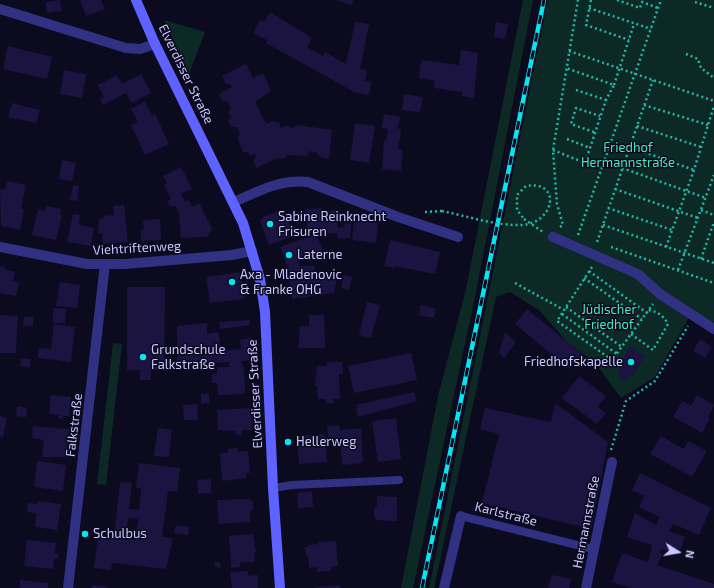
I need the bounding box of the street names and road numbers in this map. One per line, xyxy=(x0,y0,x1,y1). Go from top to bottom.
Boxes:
street label: Elverdisser Straße xyxy=(155,22,217,126)
street label: Viehtriftenweg xyxy=(92,238,182,258)
street label: Elverdisser Straße xyxy=(244,339,266,449)
street label: Falkstraße xyxy=(62,392,86,458)
street label: Hermannstraße xyxy=(569,474,603,570)
street label: Karlstraße xyxy=(473,499,539,529)

